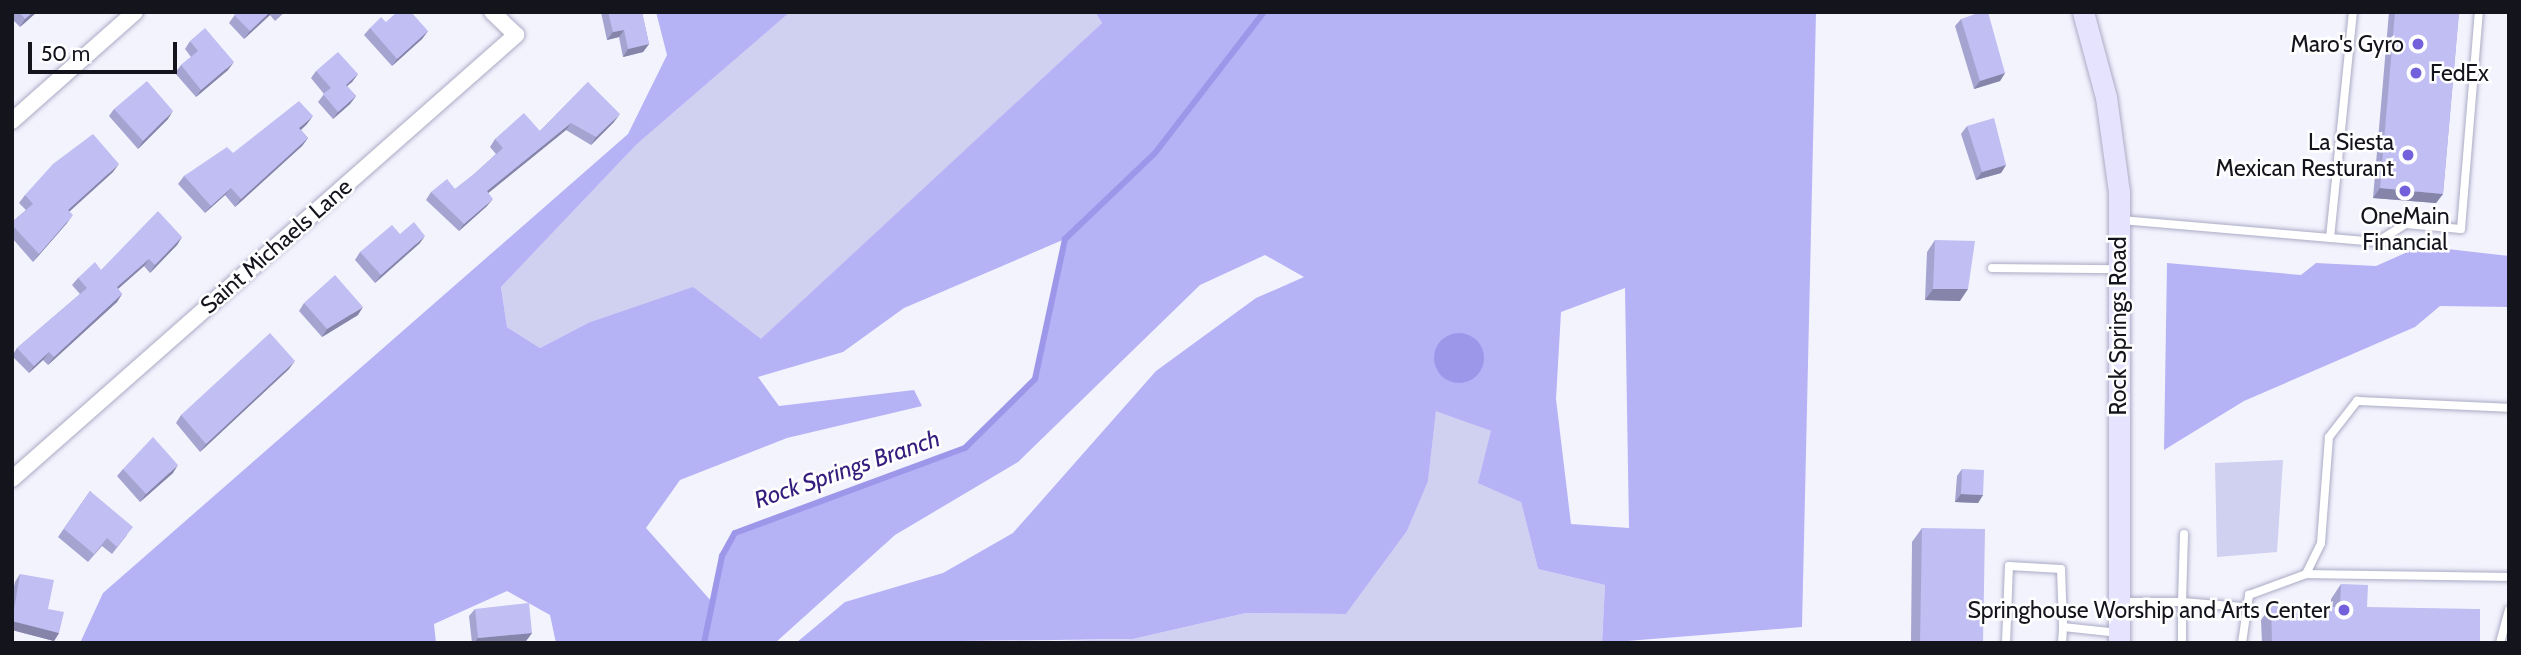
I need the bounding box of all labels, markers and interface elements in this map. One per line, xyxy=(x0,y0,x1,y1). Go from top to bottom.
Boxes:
scale bar xyxy=(32,28,180,72)
place label: Maro's Gyro xyxy=(2291,30,2404,58)
marker: Maro's Gyro xyxy=(2410,36,2426,52)
text: 50 m xyxy=(41,41,90,66)
place label: FedEx xyxy=(2430,59,2489,87)
marker: FedEx xyxy=(2408,65,2424,81)
place label: La Siesta Mexican Resturant xyxy=(2216,128,2394,182)
marker: La Siesta Mexican Resturant xyxy=(2400,147,2416,163)
street label: Saint Michaels Lane xyxy=(195,173,357,319)
marker: OneMain Financial xyxy=(2397,183,2413,199)
place label: OneMain Financial xyxy=(2360,202,2450,256)
street label: Rock Springs Road xyxy=(2104,236,2132,416)
water label: Rock Springs Branch xyxy=(750,424,944,514)
place label: Springhouse Worship and Arts Center xyxy=(1967,596,2330,624)
marker: Springhouse Worship and Arts Center xyxy=(2336,602,2352,618)

